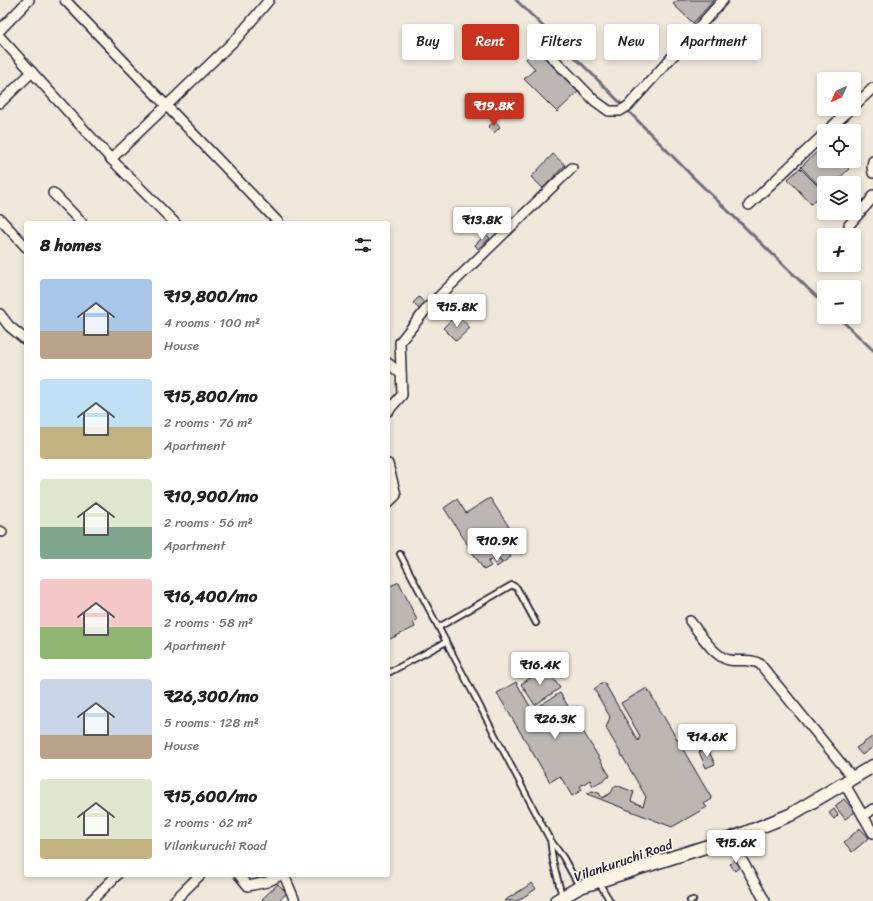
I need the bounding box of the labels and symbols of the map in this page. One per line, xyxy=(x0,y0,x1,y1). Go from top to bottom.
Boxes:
north arrow xyxy=(817,72,861,116)
pin: ₹19.8K xyxy=(461,93,527,127)
pin: ₹13.8K xyxy=(449,207,515,241)
pin: ₹15.8K xyxy=(424,294,490,328)
pin: ₹10.9K xyxy=(464,528,530,562)
pin: ₹16.4K xyxy=(507,652,573,686)
pin: ₹26.3K xyxy=(522,706,588,740)
pin: ₹14.6K xyxy=(674,724,740,758)
pin: ₹15.6K xyxy=(703,830,769,864)
street label: Vilankuruchi Road xyxy=(571,833,677,888)

